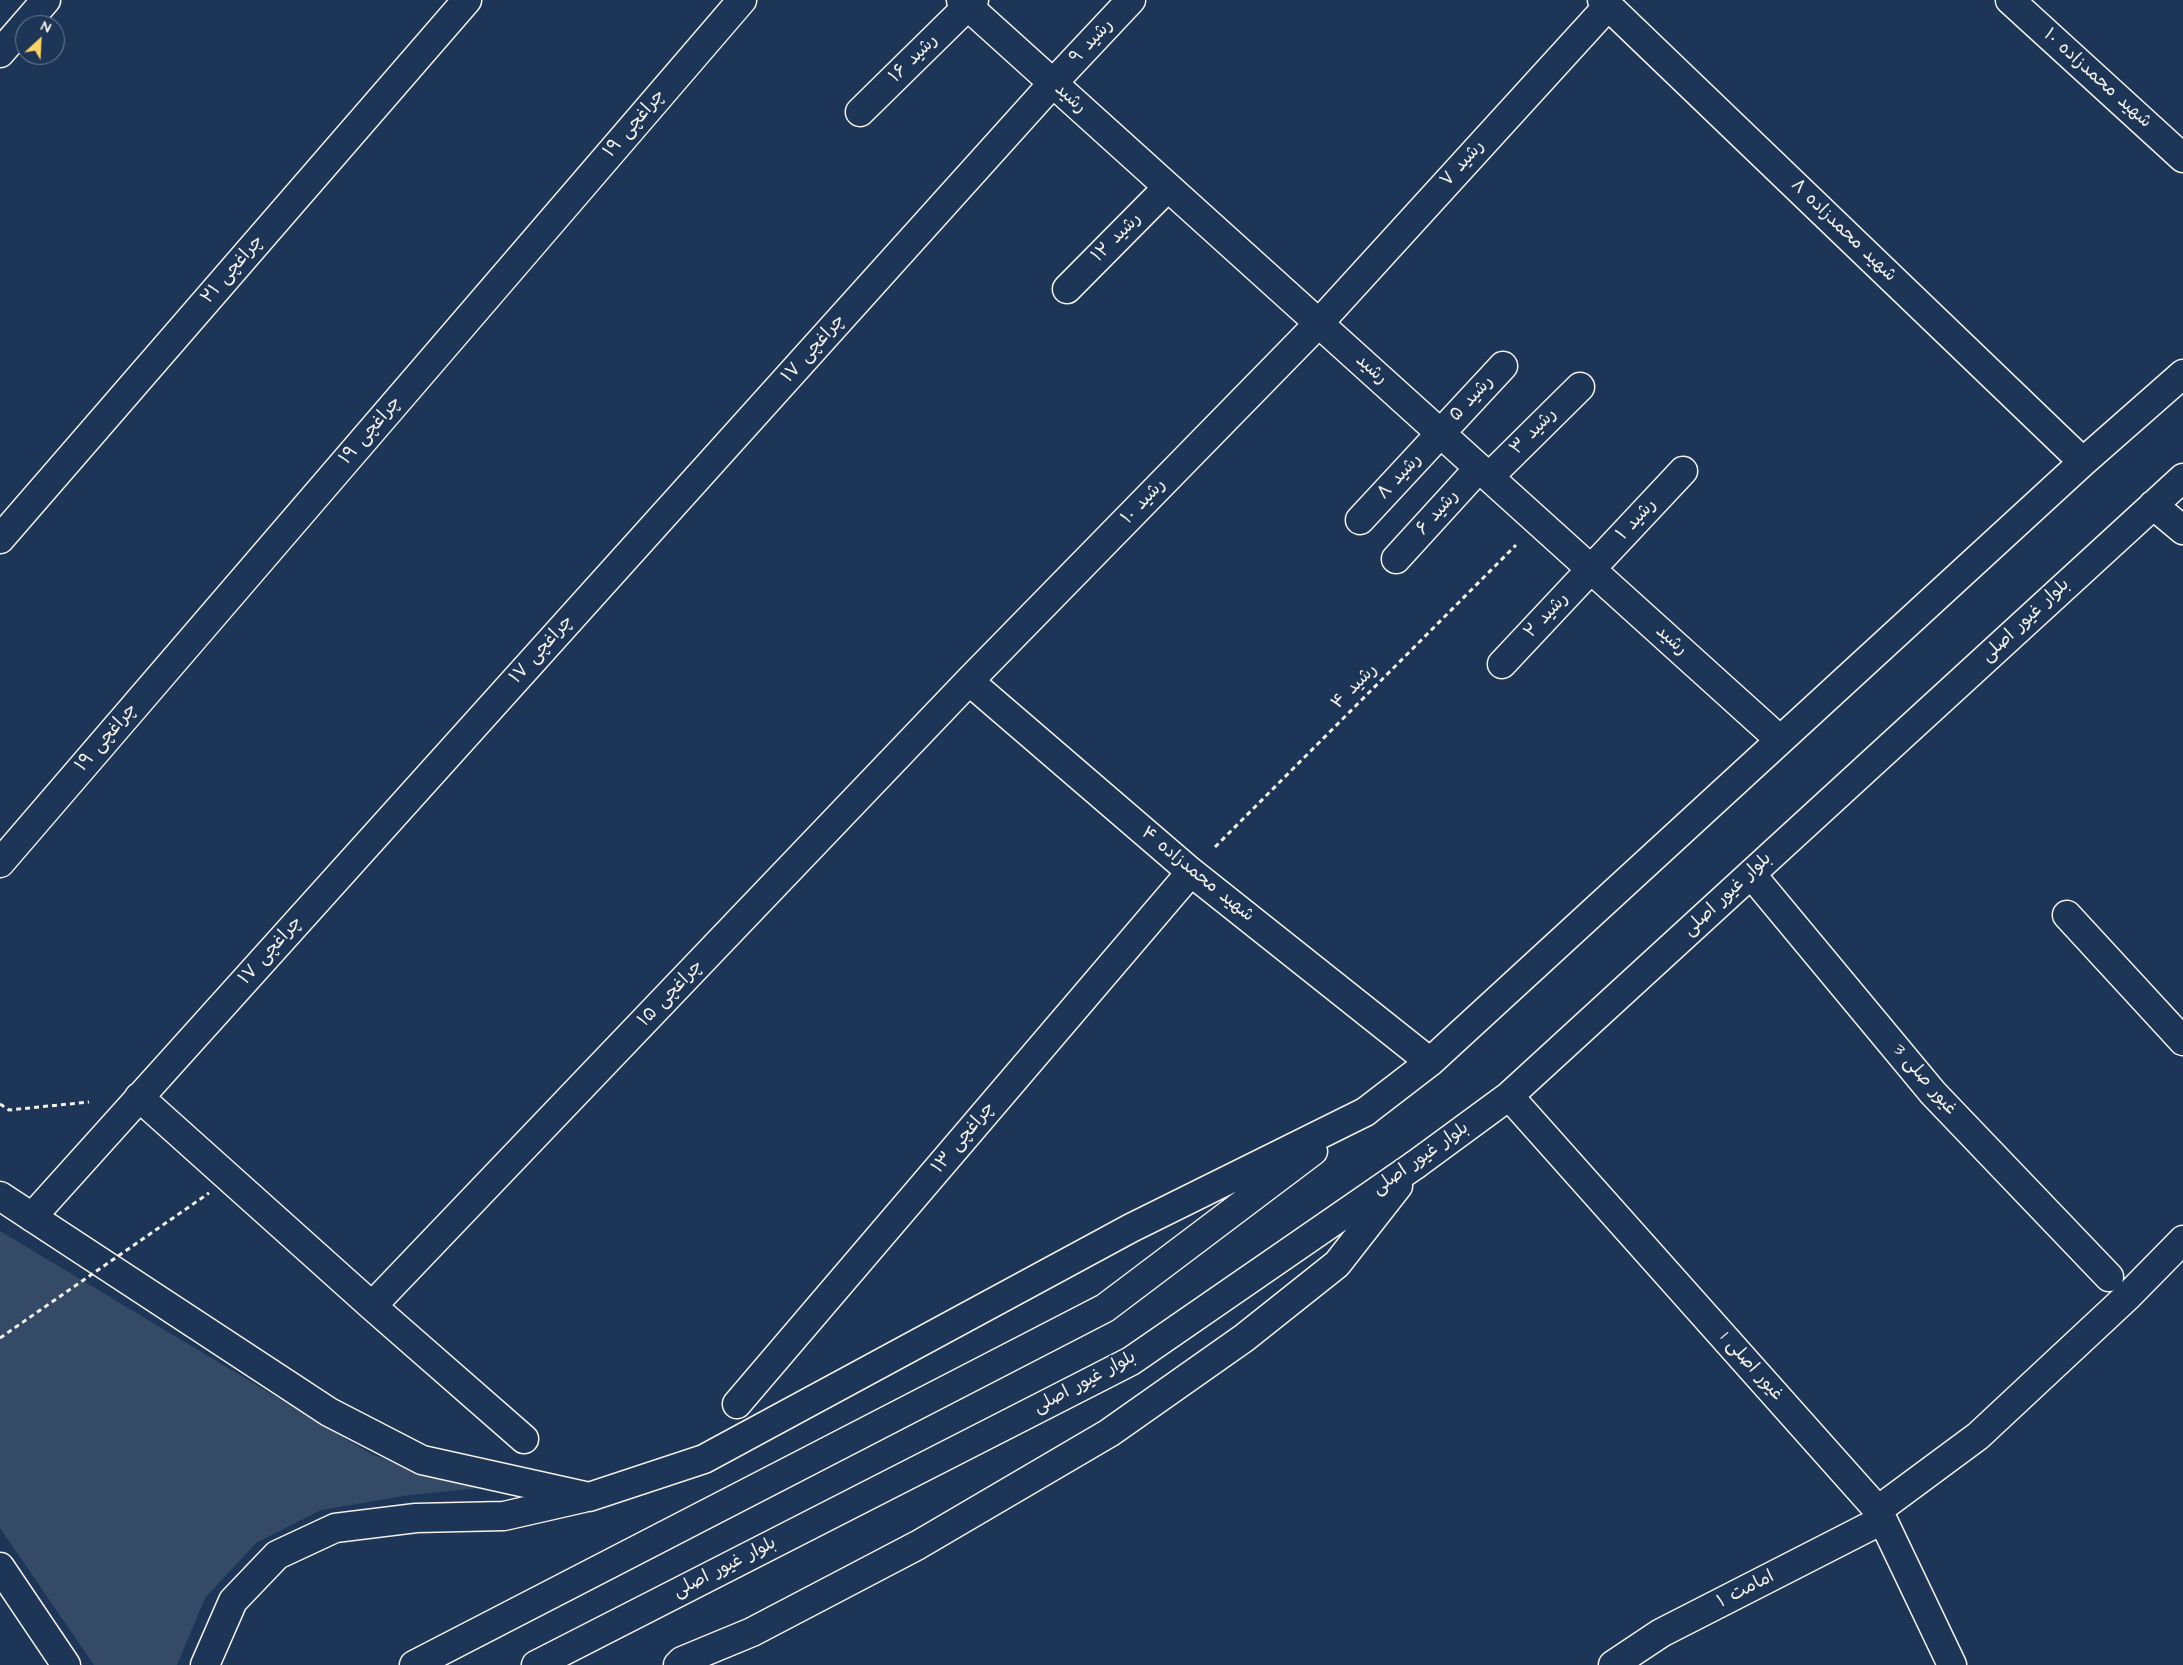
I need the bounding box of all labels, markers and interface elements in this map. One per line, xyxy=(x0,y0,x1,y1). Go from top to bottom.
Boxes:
north arrow xyxy=(15,15,65,65)
street label: رشید ۹ xyxy=(1066,15,1118,69)
text: N xyxy=(38,16,54,38)
street label: شهید محمدزاده ۱۰ xyxy=(2038,25,2156,133)
street label: رشید ۱۶ xyxy=(885,30,943,88)
street label: رشید xyxy=(1050,79,1090,119)
street label: چراغچی ۱۹ xyxy=(600,85,670,163)
street label: رشید ۷ xyxy=(1436,136,1490,192)
street label: شهید محمدزاده ۸ xyxy=(1786,175,1900,287)
street label: رشید ۱۲ xyxy=(1088,209,1146,267)
street label: چراغچی ۲۱ xyxy=(197,231,269,309)
street label: چراغچی ۱۷ xyxy=(778,310,850,388)
street label: رشید xyxy=(1351,350,1391,390)
street label: رشید ۵ xyxy=(1445,372,1499,426)
street label: چراغچی ۱۹ xyxy=(336,392,406,470)
street label: رشید ۳ xyxy=(1506,404,1562,460)
street label: رشید ۸ xyxy=(1373,449,1427,505)
street label: رشید ۱۰ xyxy=(1117,475,1171,529)
street label: رشید ۶ xyxy=(1412,486,1464,540)
street label: رشید ۱ xyxy=(1612,495,1662,545)
street label: بلوار غیور اصلی xyxy=(1977,575,2075,667)
street label: رشید ۲ xyxy=(1520,589,1574,643)
street label: چراغچی ۱۷ xyxy=(506,611,578,689)
street label: رشید xyxy=(1651,621,1691,661)
street label: رشید ۴ xyxy=(1328,660,1382,714)
street label: چراغچی ۱۹ xyxy=(72,699,142,777)
street label: شهید محمدزاده ۴ xyxy=(1136,823,1258,927)
street label: بلوار غیور اصلی xyxy=(1679,849,1777,941)
street label: چراغچی ۱۷ xyxy=(235,912,307,990)
street label: چراغچی ۱۵ xyxy=(634,956,708,1032)
street label: غیور صلی 3 xyxy=(1887,1040,1961,1120)
street label: چراغچی ۱۳ xyxy=(928,1098,1000,1178)
street label: بلوار غیور اصلی xyxy=(1369,1118,1473,1200)
street label: غیور اصلی 1 xyxy=(1715,1328,1787,1406)
street label: بلوار غیور اصلی xyxy=(1030,1347,1140,1419)
street label: بلوار غیور اصلی xyxy=(670,1533,780,1603)
street label: امامت ۱ xyxy=(1714,1566,1778,1614)

